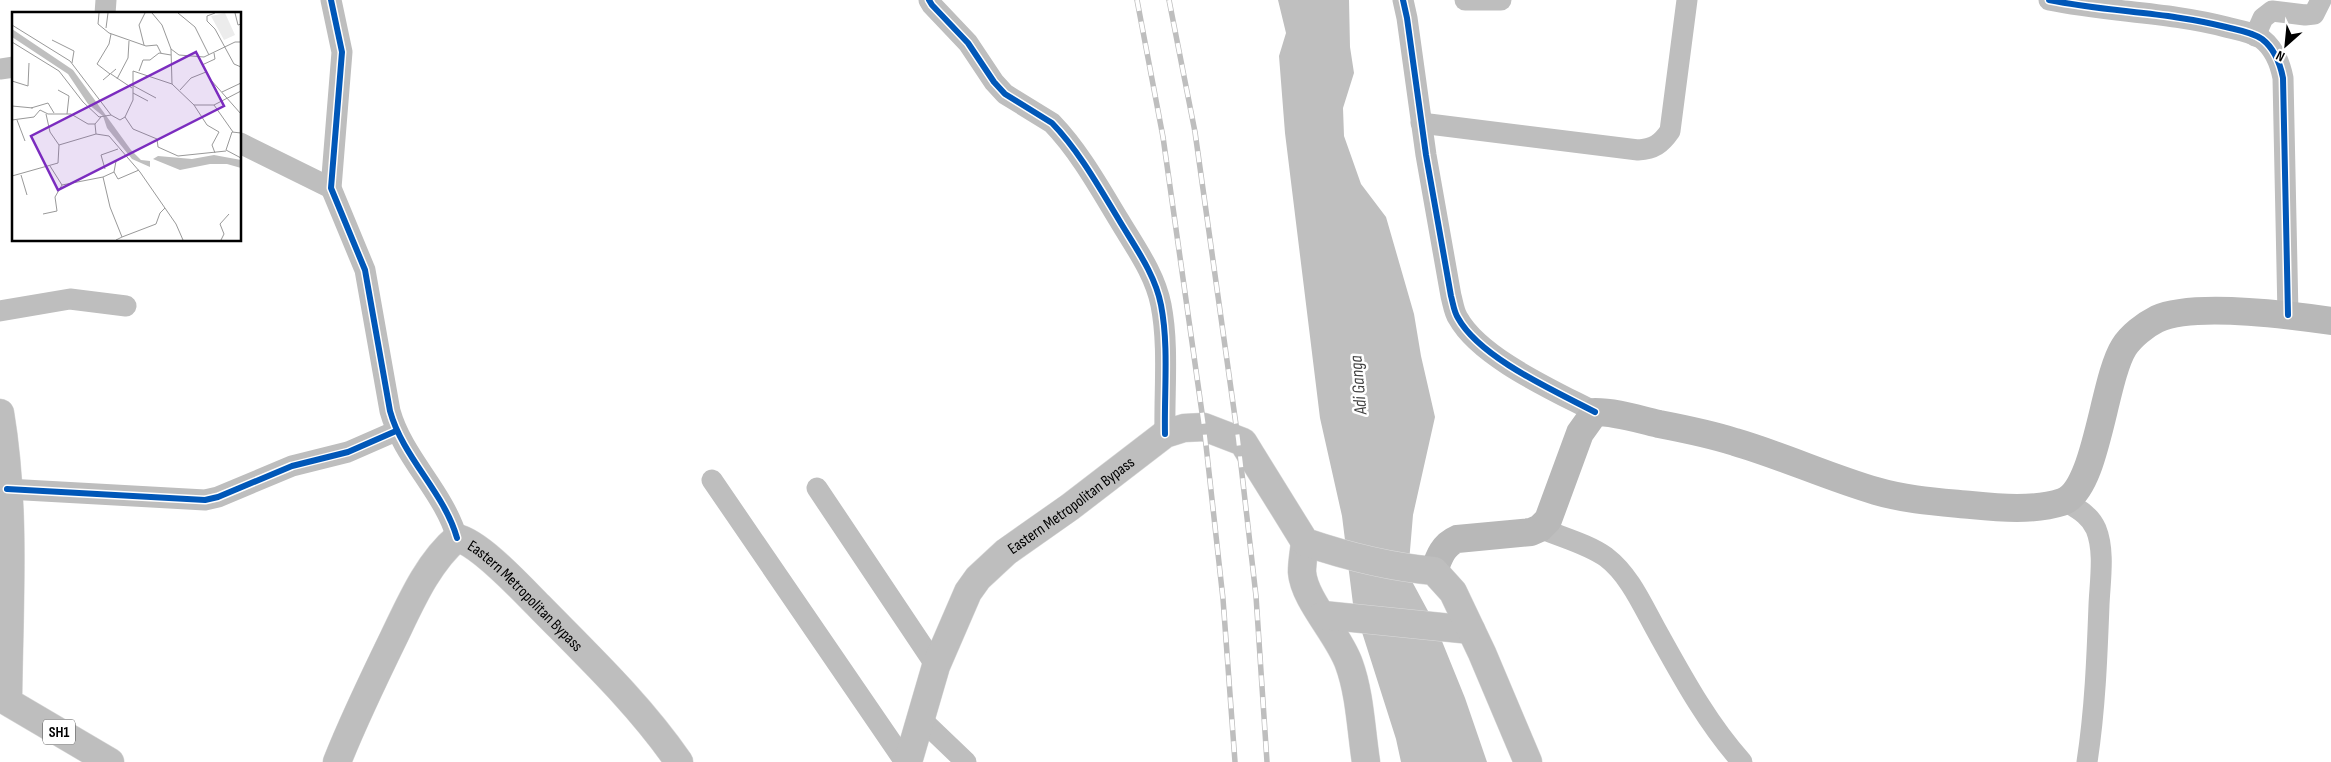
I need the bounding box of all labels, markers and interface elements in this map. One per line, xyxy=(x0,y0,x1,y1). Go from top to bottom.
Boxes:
inset map xyxy=(12,12,241,241)
north arrow xyxy=(2261,20,2311,70)
text: N xyxy=(2273,47,2288,65)
water label: Adi Ganga xyxy=(1345,354,1372,416)
street label: Eastern Metropolitan Bypass xyxy=(1004,453,1139,559)
street label: Eastern Metropolitan Bypass xyxy=(464,537,586,656)
road number: SH1 xyxy=(43,720,75,744)

